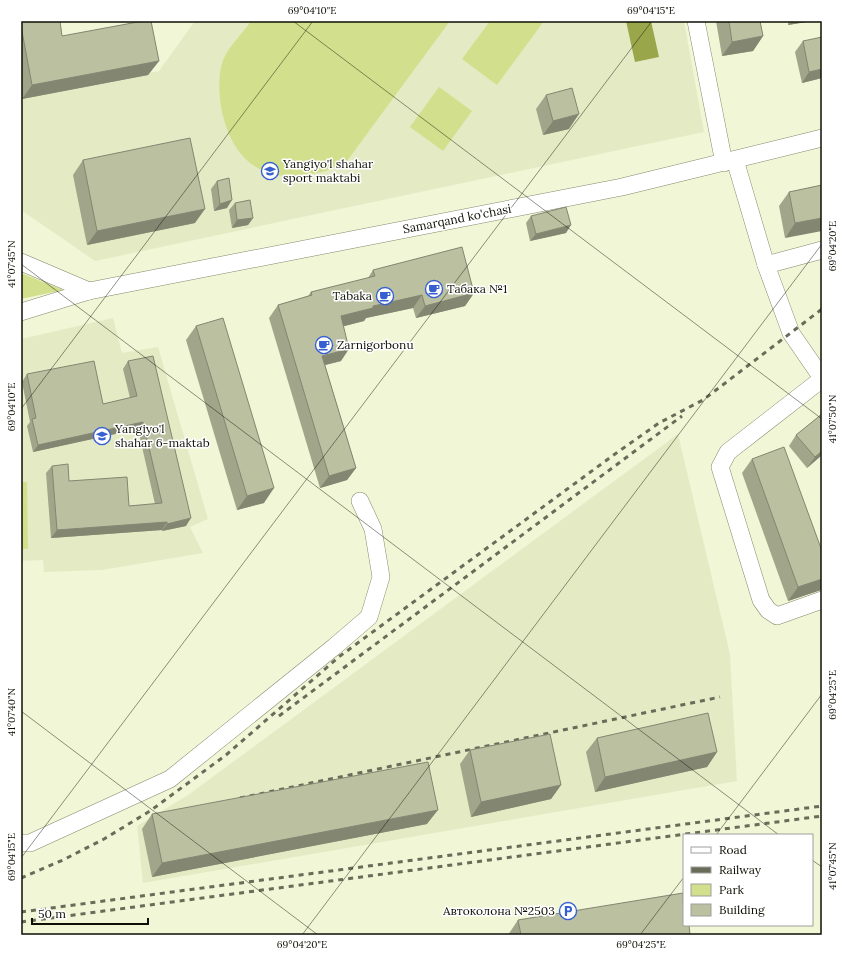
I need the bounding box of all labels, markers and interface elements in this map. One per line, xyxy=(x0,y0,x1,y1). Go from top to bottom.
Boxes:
text: 69°04'10"E xyxy=(288,4,336,17)
text: 69°04'15"E xyxy=(627,4,675,17)
place label: Yangiyo'l shahar sport maktabi xyxy=(282,156,374,185)
school or university icon: Yangiyo'l shahar sport maktabi xyxy=(260,161,280,181)
street label: Samarqand ko'chasi xyxy=(401,201,512,236)
text: 69°04'20"E xyxy=(826,221,839,271)
text: 41°07'45"N xyxy=(5,240,18,288)
cafe icon: Табака №1 xyxy=(424,279,444,299)
place label: Табака №1 xyxy=(447,281,507,296)
cafe icon: Tabaka xyxy=(375,286,395,306)
place label: Tabaka xyxy=(333,288,372,303)
cafe icon: Zarnigorbonu xyxy=(314,335,334,355)
place label: Zarnigorbonu xyxy=(337,337,414,352)
text: 69°04'10"E xyxy=(5,383,18,431)
text: 41°07'50"N xyxy=(826,394,839,443)
place label: Yangiyo'l shahar 6-maktab xyxy=(114,421,210,450)
school or university icon: Yangiyo'l shahar 6-maktab xyxy=(92,426,112,446)
text: 69°04'25"E xyxy=(826,670,839,720)
text: 41°07'40"N xyxy=(5,688,18,736)
text: 69°04'15"E xyxy=(5,833,18,881)
legend xyxy=(683,834,813,926)
text: Road xyxy=(719,842,747,857)
text: 41°07'45"N xyxy=(826,842,839,890)
text: Railway xyxy=(719,862,762,877)
text: Park xyxy=(719,882,745,897)
scale bar xyxy=(32,900,148,926)
parking icon: Автоколона №2503 xyxy=(558,901,578,921)
text: Building xyxy=(719,902,765,917)
place label: Автоколона №2503 xyxy=(442,903,555,918)
text: 50 m xyxy=(38,906,66,921)
text: 69°04'20"E xyxy=(277,938,327,951)
text: 69°04'25"E xyxy=(616,938,666,951)

